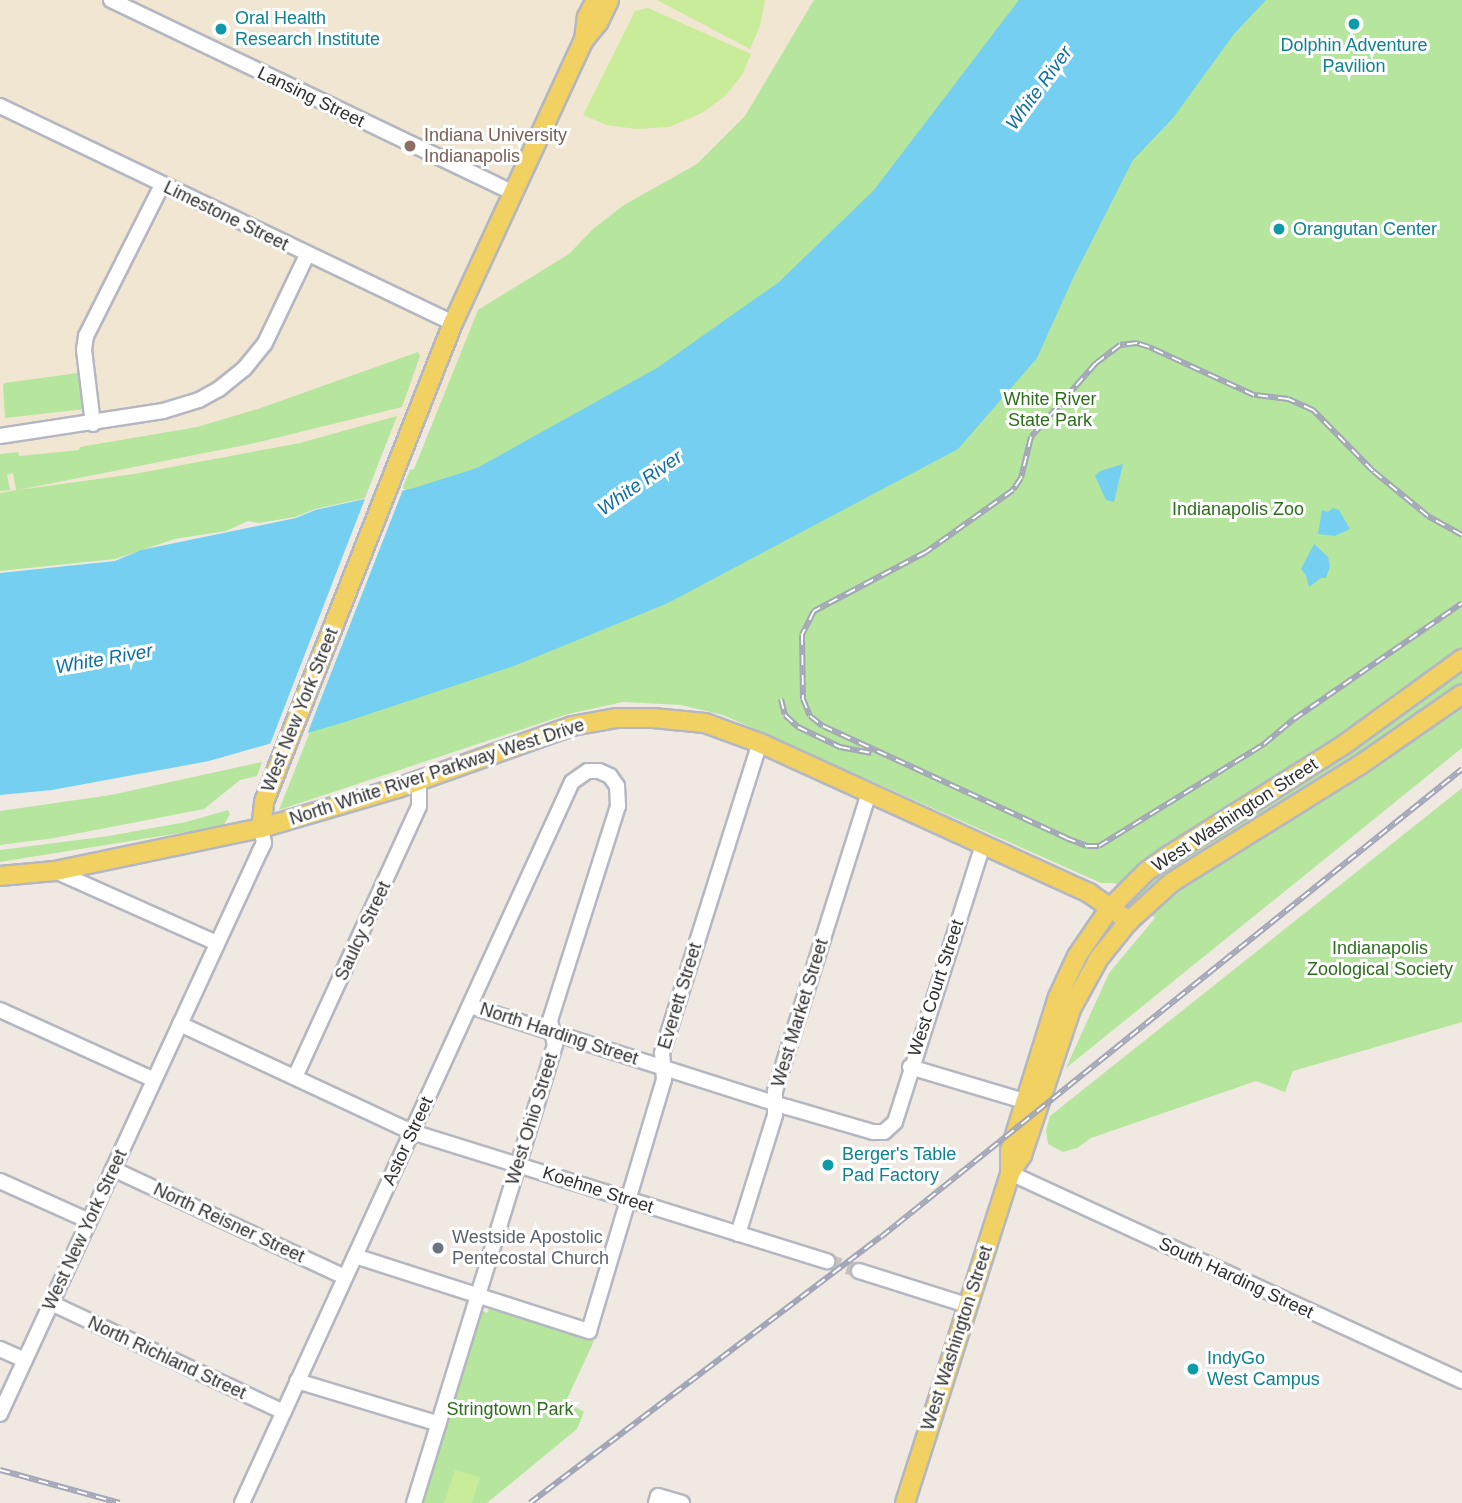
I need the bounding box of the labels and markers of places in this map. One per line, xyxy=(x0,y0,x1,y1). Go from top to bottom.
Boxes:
place label: Oral Health Research Institute xyxy=(235,8,380,50)
marker: Dolphin Adventure Pavilion xyxy=(1346,16,1362,32)
marker: Oral Health Research Institute xyxy=(213,21,229,37)
place label: Dolphin Adventure Pavilion xyxy=(1280,35,1428,78)
place label: Indiana University Indianapolis xyxy=(424,125,567,168)
marker: Indiana University Indianapolis xyxy=(402,138,418,154)
place label: Orangutan Center xyxy=(1293,218,1437,240)
marker: Orangutan Center xyxy=(1271,221,1287,237)
place label: Berger's Table Pad Factory xyxy=(842,1144,956,1186)
marker: Berger's Table Pad Factory xyxy=(820,1157,836,1173)
place label: Westside Apostolic Pentecostal Church xyxy=(452,1227,609,1270)
marker: Westside Apostolic Pentecostal Church xyxy=(430,1240,446,1256)
place label: IndyGo West Campus xyxy=(1207,1348,1320,1390)
marker: IndyGo West Campus xyxy=(1185,1361,1201,1377)

